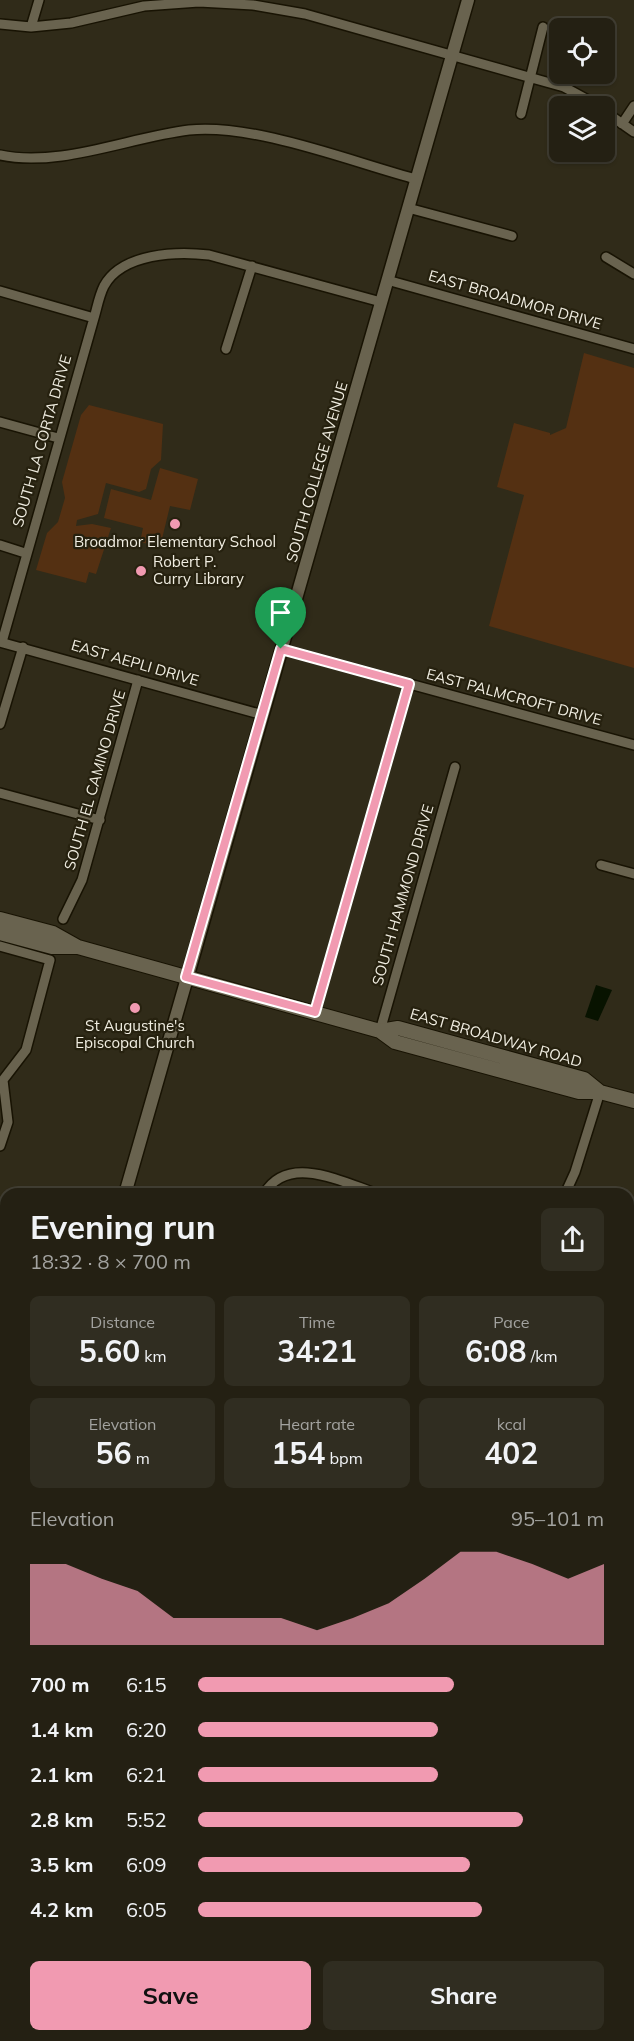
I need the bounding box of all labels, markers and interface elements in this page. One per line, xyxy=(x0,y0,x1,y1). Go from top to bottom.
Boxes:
map controls xyxy=(549,18,615,162)
button: locate xyxy=(549,18,615,84)
button: layers xyxy=(549,96,615,162)
street label: EAST BROADMOR DRIVE xyxy=(426,266,604,333)
street label: SOUTH LA CORTA DRIVE xyxy=(8,352,75,529)
street label: SOUTH COLLEGE AVENUE xyxy=(282,379,351,564)
marker: Broadmor Elementary School xyxy=(168,517,182,531)
place label: Broadmor Elementary School xyxy=(74,532,276,551)
place label: Robert P. Curry Library xyxy=(153,552,244,588)
marker: Robert P. Curry Library xyxy=(134,564,148,578)
pin xyxy=(255,587,306,649)
icon: arrive xyxy=(264,596,297,629)
street label: EAST AEPLI DRIVE xyxy=(69,635,201,690)
street label: EAST PALMCROFT DRIVE xyxy=(424,664,604,729)
street label: SOUTH EL CAMINO DRIVE xyxy=(60,687,129,872)
street label: SOUTH HAMMOND DRIVE xyxy=(368,802,438,987)
marker: St Augustine's Episcopal Church xyxy=(128,1001,142,1015)
street label: EAST BROADWAY ROAD xyxy=(408,1004,584,1071)
place label: St Augustine's Episcopal Church xyxy=(75,1016,195,1052)
text: Evening run xyxy=(30,1206,216,1247)
button: share xyxy=(541,1208,604,1271)
text: 18:32 · 8 × 700 m xyxy=(30,1249,191,1274)
text: Distance xyxy=(90,1312,155,1332)
text: Time xyxy=(299,1312,335,1332)
text: Pace xyxy=(493,1312,529,1332)
text: 5.60 xyxy=(79,1332,140,1370)
text: 34:21 xyxy=(277,1332,357,1370)
text: 6:08 xyxy=(465,1332,527,1370)
text: km xyxy=(140,1346,167,1366)
text: /km xyxy=(527,1346,558,1366)
text: Elevation xyxy=(89,1414,157,1434)
text: Heart rate xyxy=(279,1414,355,1434)
text: kcal xyxy=(497,1414,526,1434)
text: 56 xyxy=(96,1434,132,1472)
text: 154 xyxy=(271,1434,325,1472)
text: 402 xyxy=(484,1434,538,1472)
text: m xyxy=(132,1448,150,1468)
text: bpm xyxy=(325,1448,363,1468)
text: Elevation xyxy=(30,1506,115,1531)
text: 95–101 m xyxy=(511,1506,604,1531)
text: 700 m xyxy=(30,1672,89,1697)
text: 6:15 xyxy=(126,1672,167,1697)
text: 1.4 km xyxy=(30,1717,93,1742)
text: 6:20 xyxy=(126,1717,167,1742)
text: 2.1 km xyxy=(30,1762,93,1787)
text: 6:21 xyxy=(126,1762,167,1787)
text: 2.8 km xyxy=(30,1807,93,1832)
text: 5:52 xyxy=(126,1807,167,1832)
text: 3.5 km xyxy=(30,1852,93,1877)
text: 6:09 xyxy=(126,1852,167,1877)
text: 4.2 km xyxy=(30,1897,93,1922)
text: 6:05 xyxy=(126,1897,167,1922)
button: Save xyxy=(30,1961,311,2030)
button: Share xyxy=(323,1961,604,2030)

